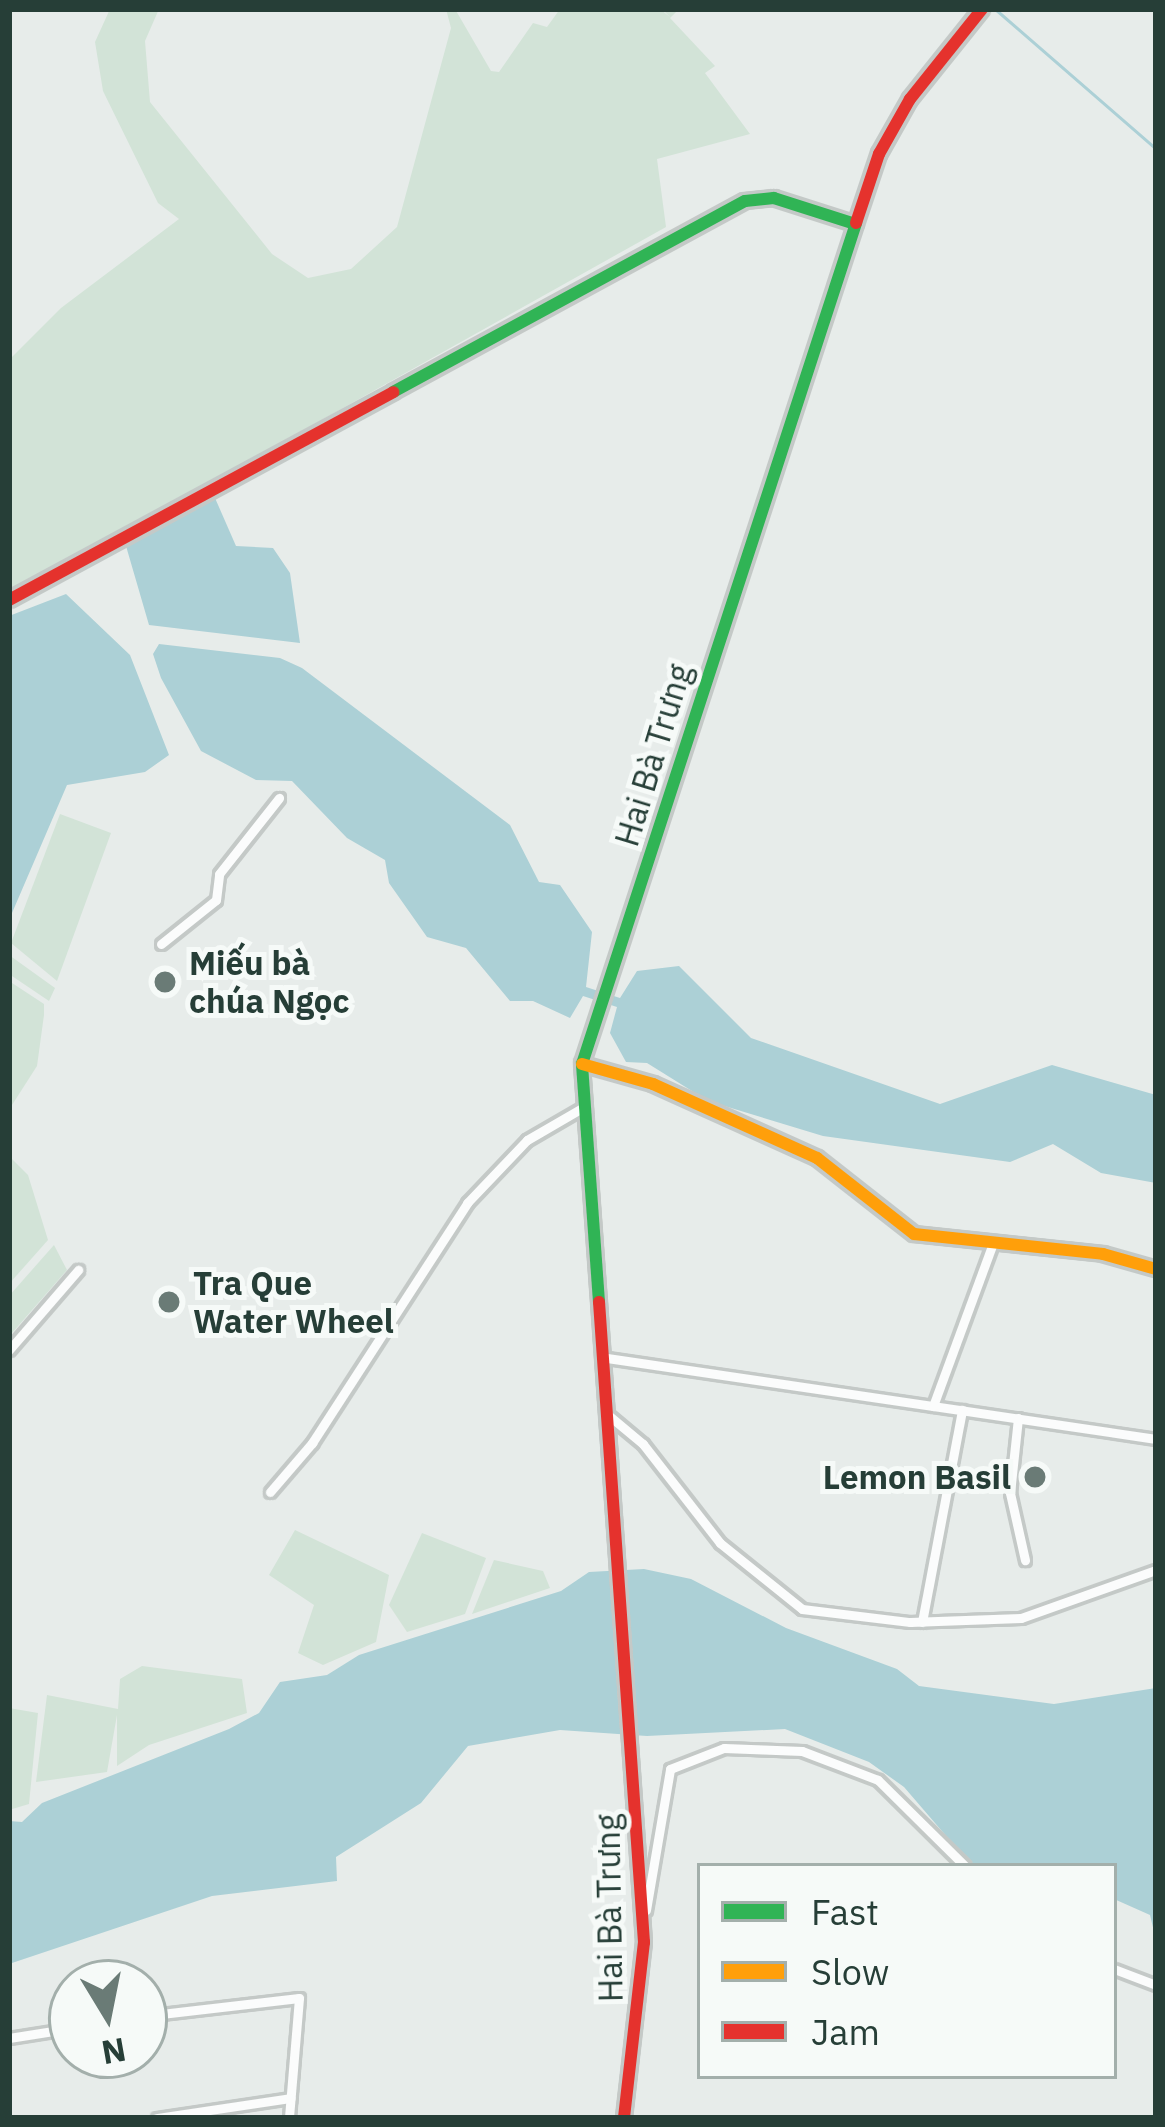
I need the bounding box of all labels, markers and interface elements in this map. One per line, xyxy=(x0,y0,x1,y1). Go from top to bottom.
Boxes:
street label: Hai Bà Trưng xyxy=(607,659,699,851)
place label: Miếu bà chúa Ngọc xyxy=(189,943,350,1021)
marker: Miếu bà chúa Ngọc xyxy=(152,969,178,995)
place label: Tra Que Water Wheel xyxy=(193,1263,394,1341)
marker: Tra Que Water Wheel xyxy=(156,1289,182,1315)
place label: Lemon Basil xyxy=(823,1457,1011,1497)
marker: Lemon Basil xyxy=(1022,1464,1048,1490)
street label: Hai Bà Trưng xyxy=(588,1813,630,2003)
legend xyxy=(697,1863,1117,2079)
text: Fast xyxy=(811,1888,879,1935)
text: Slow xyxy=(811,1948,889,1995)
north arrow xyxy=(48,1959,168,2079)
text: Jam xyxy=(811,2008,880,2055)
text: N xyxy=(98,2029,129,2075)

